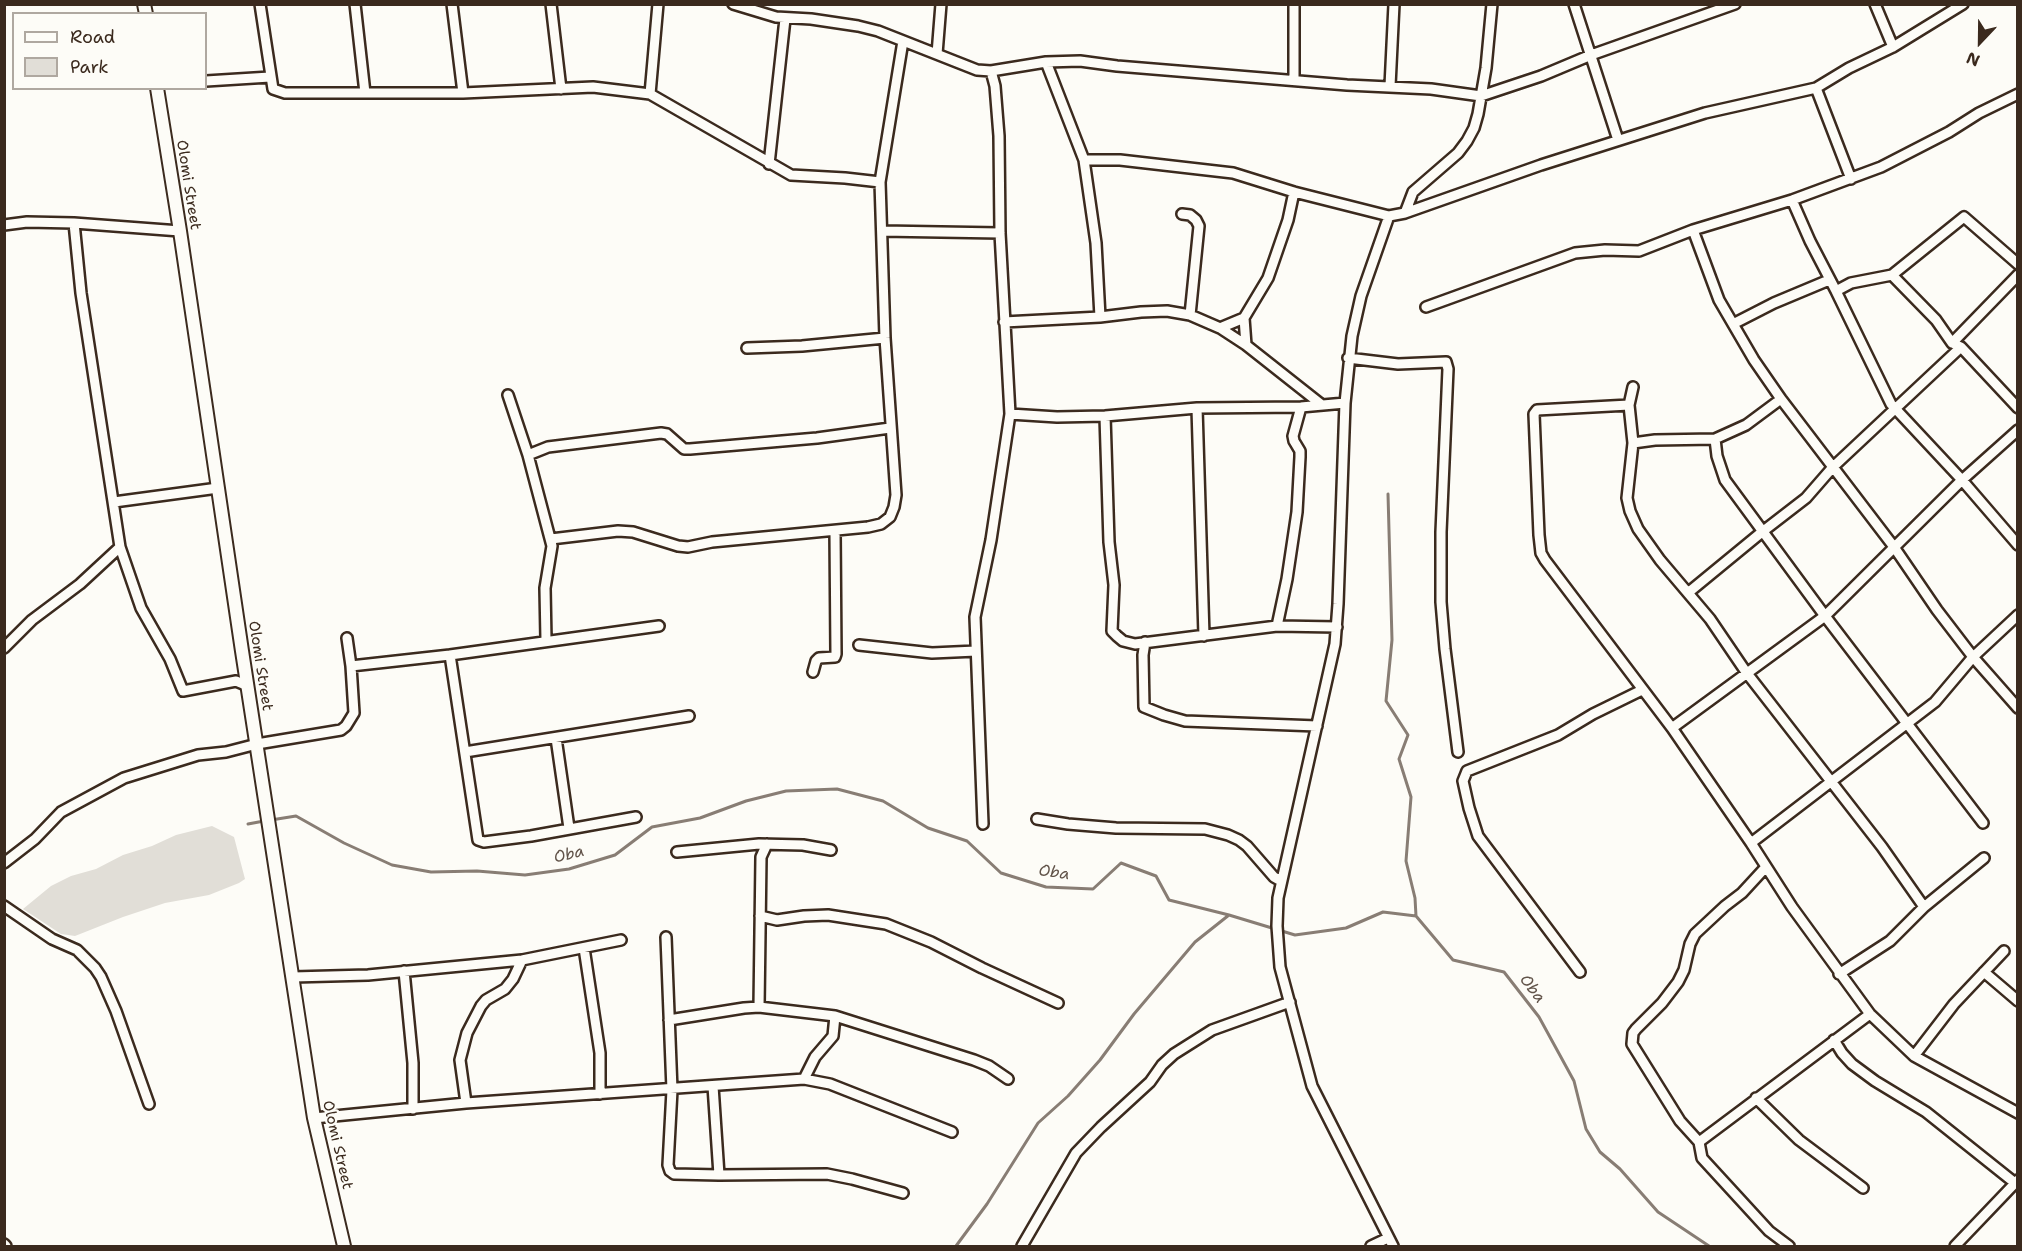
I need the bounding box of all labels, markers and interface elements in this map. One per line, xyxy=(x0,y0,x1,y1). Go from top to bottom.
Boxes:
legend xyxy=(12,12,207,90)
north arrow xyxy=(1950,12,2010,72)
text: Road xyxy=(70,25,115,49)
text: N xyxy=(1963,47,1983,71)
text: Park xyxy=(70,55,109,79)
street label: Olomi Street xyxy=(172,139,204,231)
street label: Olomi Street xyxy=(244,620,276,712)
water label: Oba xyxy=(552,842,586,868)
water label: Oba xyxy=(1037,861,1071,885)
water label: Oba xyxy=(1515,971,1549,1007)
street label: Olomi Street xyxy=(318,1099,356,1191)

